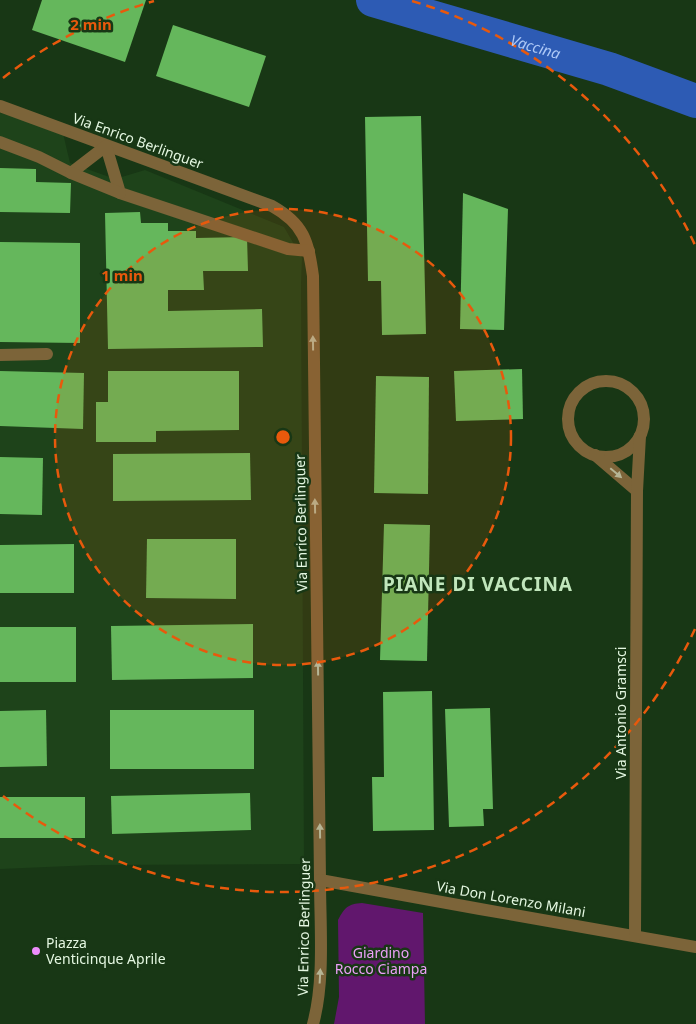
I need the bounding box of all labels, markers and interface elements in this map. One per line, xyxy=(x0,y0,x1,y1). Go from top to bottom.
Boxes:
text: 2 min xyxy=(70,14,112,34)
water label: Vaccina xyxy=(508,30,563,63)
street label: Via Enrico Berlinguer xyxy=(70,108,206,173)
text: 1 min xyxy=(101,265,143,285)
one-way arrow xyxy=(309,335,317,351)
centre of rings xyxy=(274,428,292,446)
street label: Via Enrico Berlinguer xyxy=(290,454,311,592)
one-way arrow xyxy=(610,467,623,478)
one-way arrow xyxy=(311,498,319,514)
district label: PIANE DI VACCINA xyxy=(383,571,573,597)
street label: Via Antonio Gramsci xyxy=(611,647,630,779)
one-way arrow xyxy=(313,660,321,676)
one-way arrow xyxy=(315,823,323,839)
street label: Via Enrico Berlinguer xyxy=(293,858,314,996)
street label: Via Don Lorenzo Milani xyxy=(435,876,587,921)
place label: Piazza Venticinque Aprile xyxy=(46,933,166,968)
park label: Giardino Rocco Ciampa xyxy=(335,943,427,978)
marker: Piazza Venticinque Aprile xyxy=(30,945,42,957)
one-way arrow xyxy=(316,968,324,984)

